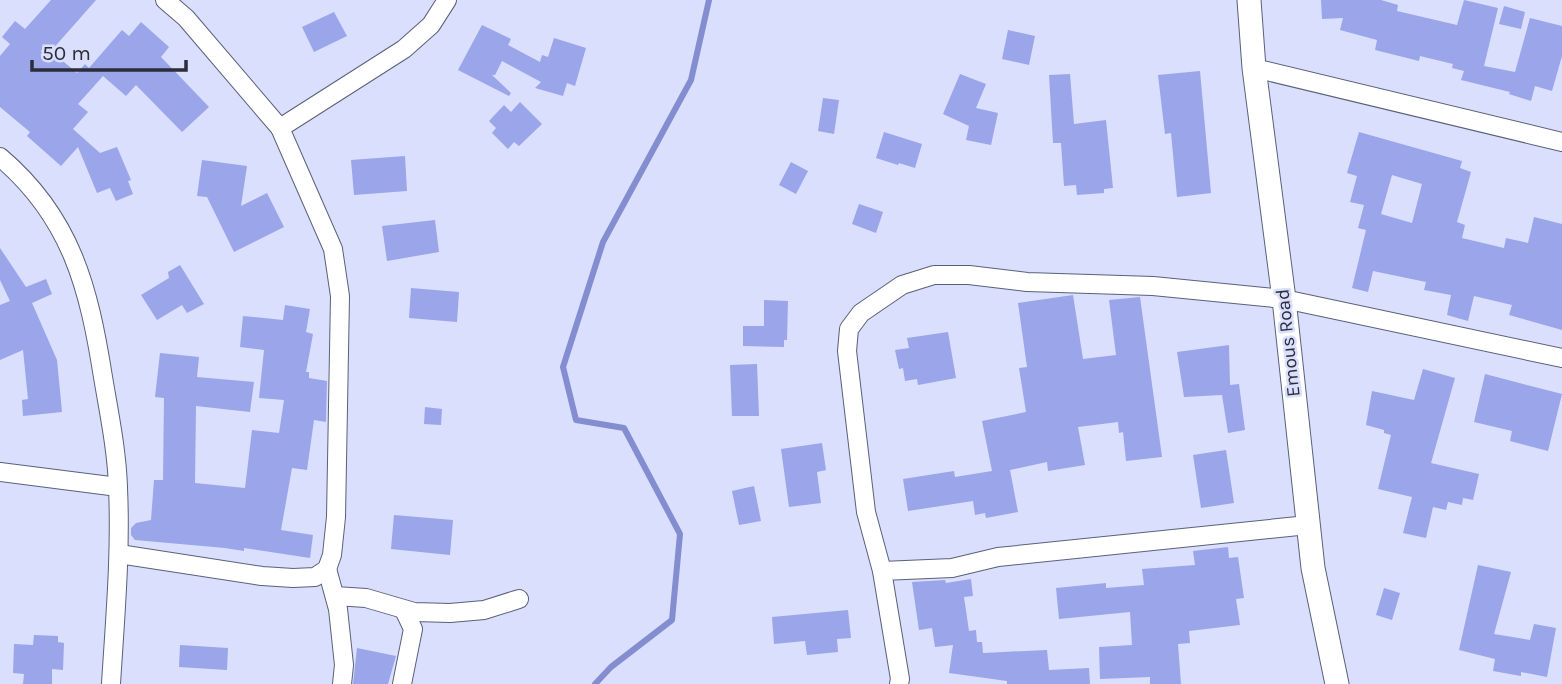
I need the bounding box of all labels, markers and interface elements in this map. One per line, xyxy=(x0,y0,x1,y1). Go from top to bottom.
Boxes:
scale bar xyxy=(32,28,186,72)
text: 50 m xyxy=(42,41,91,65)
street label: Emous Road xyxy=(1271,288,1305,398)

